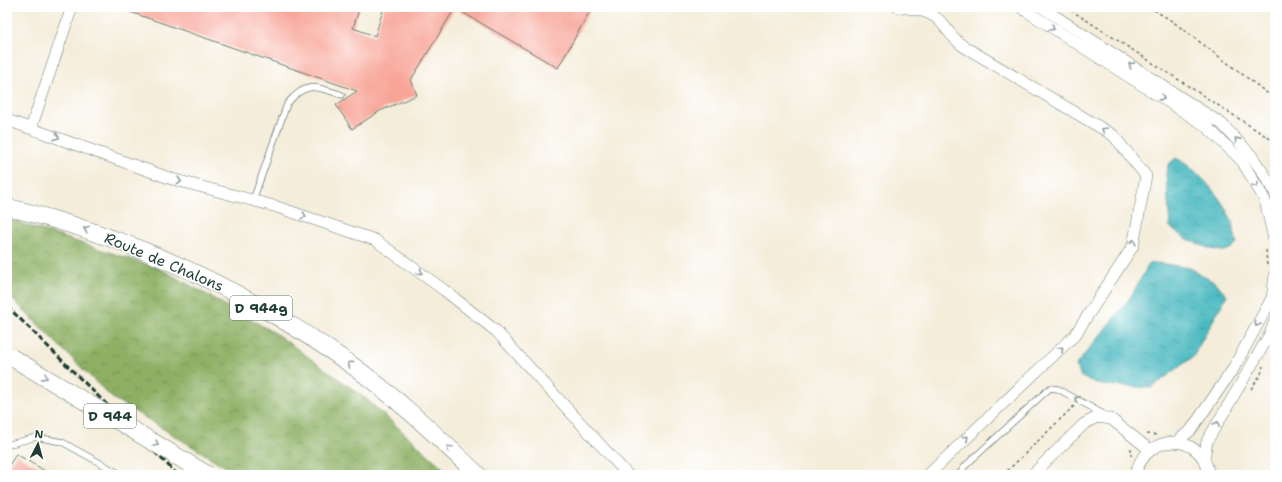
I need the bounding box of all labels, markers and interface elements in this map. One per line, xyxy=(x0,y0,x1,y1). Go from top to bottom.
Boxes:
one-way arrow xyxy=(1048,23,1055,30)
one-way arrow xyxy=(1128,62,1135,70)
one-way arrow xyxy=(1158,93,1165,101)
one-way arrow xyxy=(1101,128,1108,135)
one-way arrow xyxy=(53,133,60,141)
one-way arrow xyxy=(1234,137,1241,144)
one-way arrow xyxy=(176,176,183,185)
one-way arrow xyxy=(1252,181,1259,188)
one-way arrow xyxy=(301,211,308,220)
one-way arrow xyxy=(83,225,90,234)
street label: Route de Chalons xyxy=(101,228,227,296)
one-way arrow xyxy=(1128,239,1137,246)
one-way arrow xyxy=(416,267,423,275)
road number: D 944g xyxy=(230,296,292,320)
one-way arrow xyxy=(1255,320,1262,327)
one-way arrow xyxy=(1056,346,1064,354)
one-way arrow xyxy=(348,362,355,369)
one-way arrow xyxy=(41,372,48,379)
one-way arrow xyxy=(1074,396,1081,404)
road number: D 944 xyxy=(84,404,136,428)
one-way arrow xyxy=(1213,421,1220,428)
north arrow xyxy=(18,424,58,464)
text: N xyxy=(34,427,44,442)
one-way arrow xyxy=(961,435,969,443)
one-way arrow xyxy=(152,439,159,446)
one-way arrow xyxy=(446,445,454,453)

